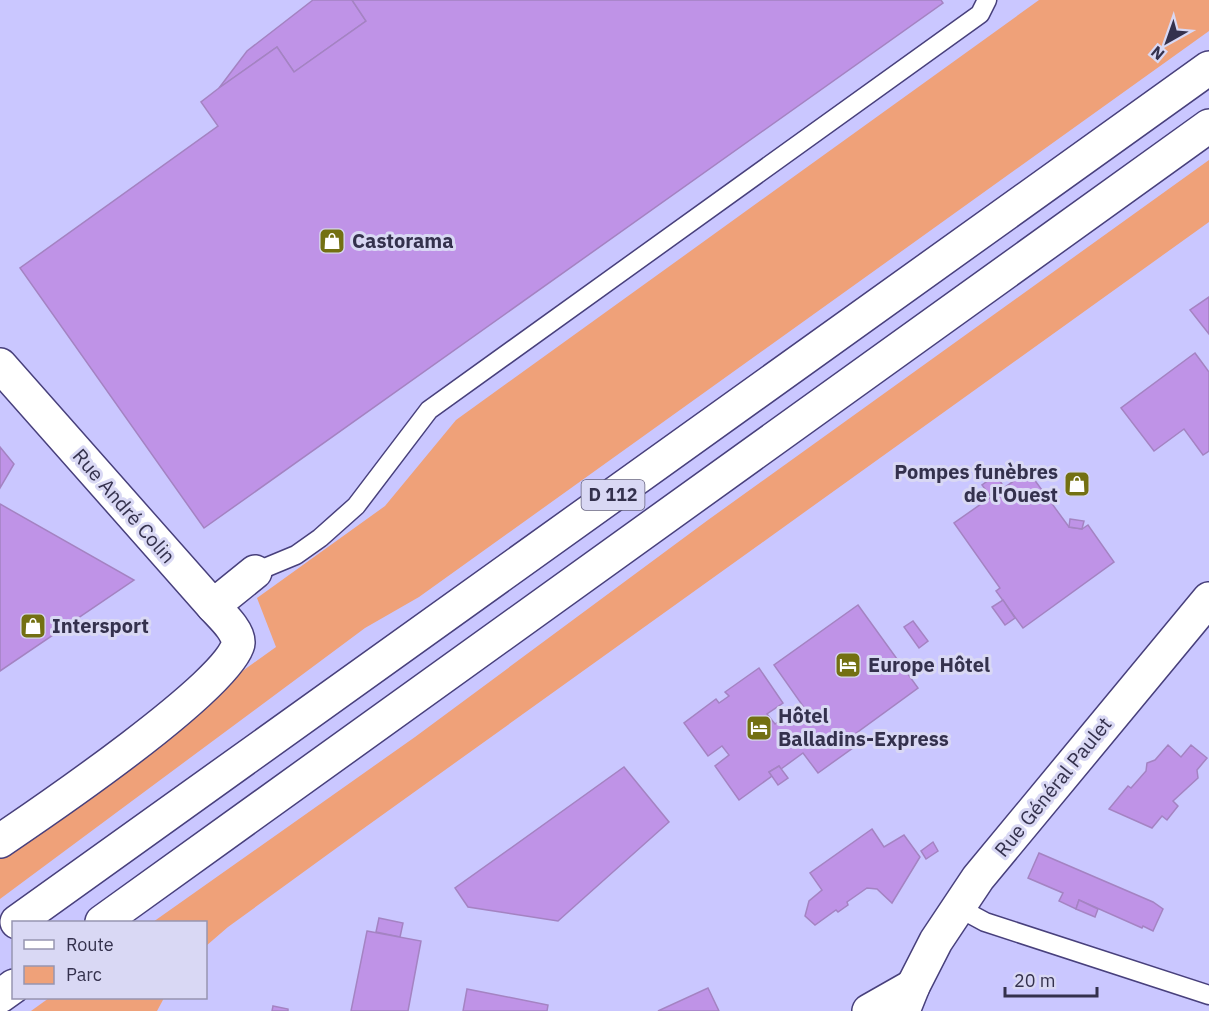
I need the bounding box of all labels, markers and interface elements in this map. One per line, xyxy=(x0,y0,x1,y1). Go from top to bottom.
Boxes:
north arrow xyxy=(1137,12,1197,72)
text: N xyxy=(1146,42,1168,65)
shop icon: Castorama xyxy=(317,226,347,256)
place label: Castorama xyxy=(352,227,454,254)
street label: Rue André Colin xyxy=(67,442,182,569)
place label: Pompes funèbres de l'Ouest xyxy=(894,458,1058,508)
shop icon: Pompes funèbres de l'Ouest xyxy=(1062,469,1092,499)
road number: D 112 xyxy=(582,480,644,510)
shop icon: Intersport xyxy=(18,611,48,641)
place label: Intersport xyxy=(52,612,149,639)
hotel icon: Europe Hôtel xyxy=(833,650,863,680)
place label: Europe Hôtel xyxy=(868,651,990,678)
place label: Hôtel Balladins-Express xyxy=(778,702,949,752)
street label: Rue Général Paulet xyxy=(988,711,1117,862)
hotel icon: Hôtel Balladins-Express xyxy=(744,713,774,743)
legend xyxy=(12,921,207,999)
text: Route xyxy=(66,933,114,956)
scale bar xyxy=(1005,960,1096,998)
text: Parc xyxy=(66,963,102,986)
text: 20 m xyxy=(1014,969,1056,992)

